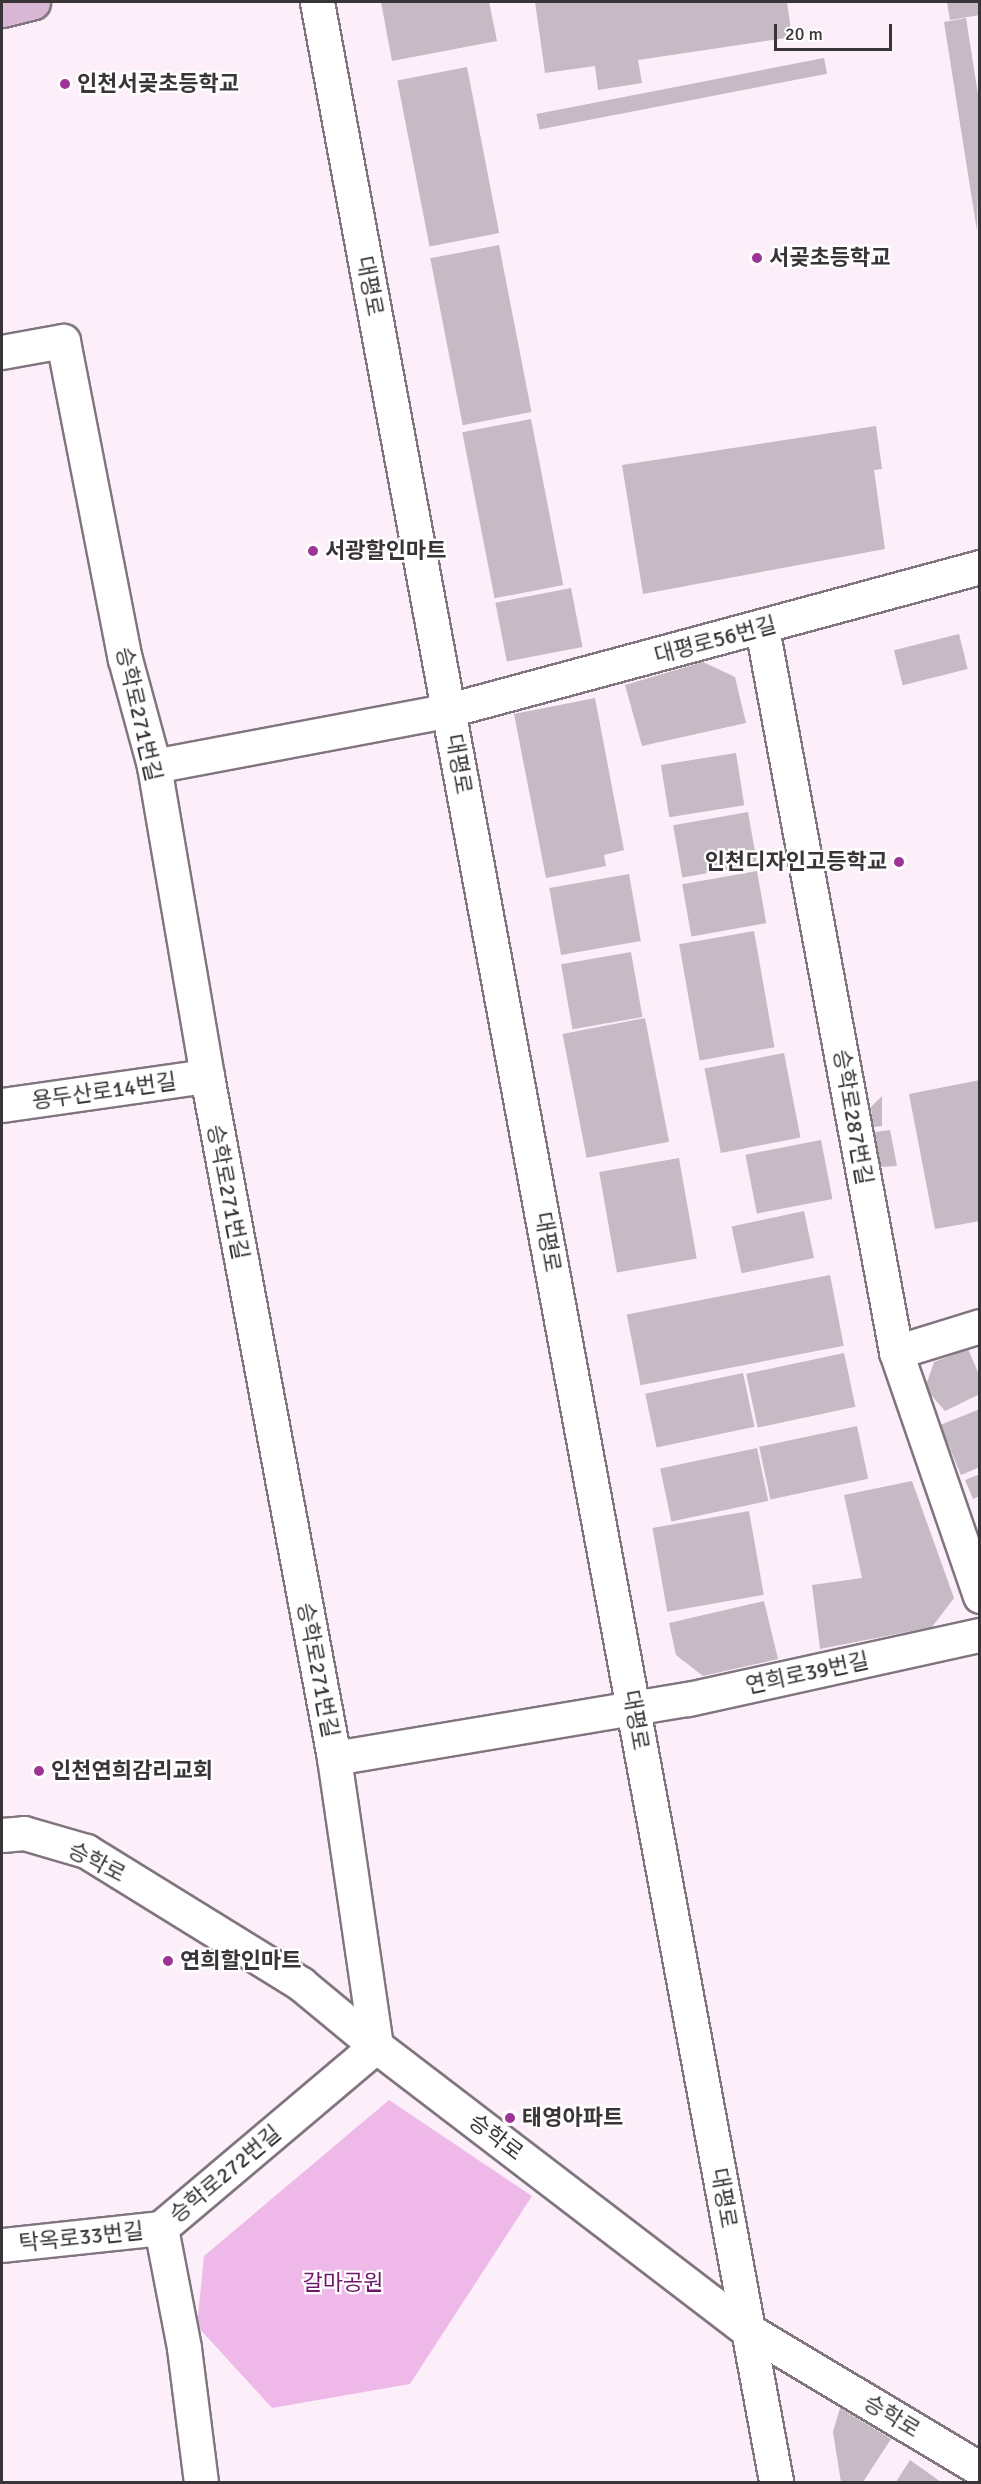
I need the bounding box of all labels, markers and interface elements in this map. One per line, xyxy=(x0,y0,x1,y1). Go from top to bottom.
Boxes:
scale bar xyxy=(777,12,896,50)
text: 20 m xyxy=(785,23,823,45)
place label: 인천서곶초등학교 xyxy=(77,71,239,97)
marker: 인천서곶초등학교 xyxy=(58,77,72,91)
place label: 서곶초등학교 xyxy=(769,245,890,271)
marker: 서곶초등학교 xyxy=(750,251,764,265)
street label: 대평로 xyxy=(351,254,389,318)
place label: 서광할인마트 xyxy=(325,538,446,564)
marker: 서광할인마트 xyxy=(306,544,320,558)
street label: 대평로56번길 xyxy=(651,611,779,669)
street label: 승학로271번길 xyxy=(111,644,167,784)
street label: 대평로 xyxy=(441,732,477,796)
place label: 인천디자인고등학교 xyxy=(705,849,887,875)
marker: 인천디자인고등학교 xyxy=(892,855,906,869)
street label: 승학로287번길 xyxy=(828,1047,878,1187)
street label: 용두산로14번길 xyxy=(30,1068,178,1114)
street label: 승학로271번길 xyxy=(202,1122,254,1262)
street label: 대평로 xyxy=(530,1210,566,1274)
street label: 승학로271번길 xyxy=(292,1600,344,1740)
street label: 연희로39번길 xyxy=(743,1647,871,1699)
street label: 대평로 xyxy=(618,1688,654,1752)
place label: 인천연희감리교회 xyxy=(51,1758,213,1784)
marker: 인천연희감리교회 xyxy=(32,1764,46,1778)
street label: 승학로 xyxy=(64,1836,130,1888)
place label: 연희할인마트 xyxy=(180,1948,301,1974)
marker: 연희할인마트 xyxy=(161,1954,175,1968)
place label: 태영아파트 xyxy=(522,2105,623,2131)
street label: 승학로 xyxy=(464,2108,528,2166)
marker: 태영아파트 xyxy=(503,2111,517,2125)
street label: 승학로272번길 xyxy=(164,2120,286,2228)
street label: 대평로 xyxy=(706,2166,742,2230)
street label: 탁옥로33번길 xyxy=(17,2217,145,2257)
park label: 갈마공원 xyxy=(303,2270,383,2296)
street label: 승학로 xyxy=(859,2389,925,2443)

